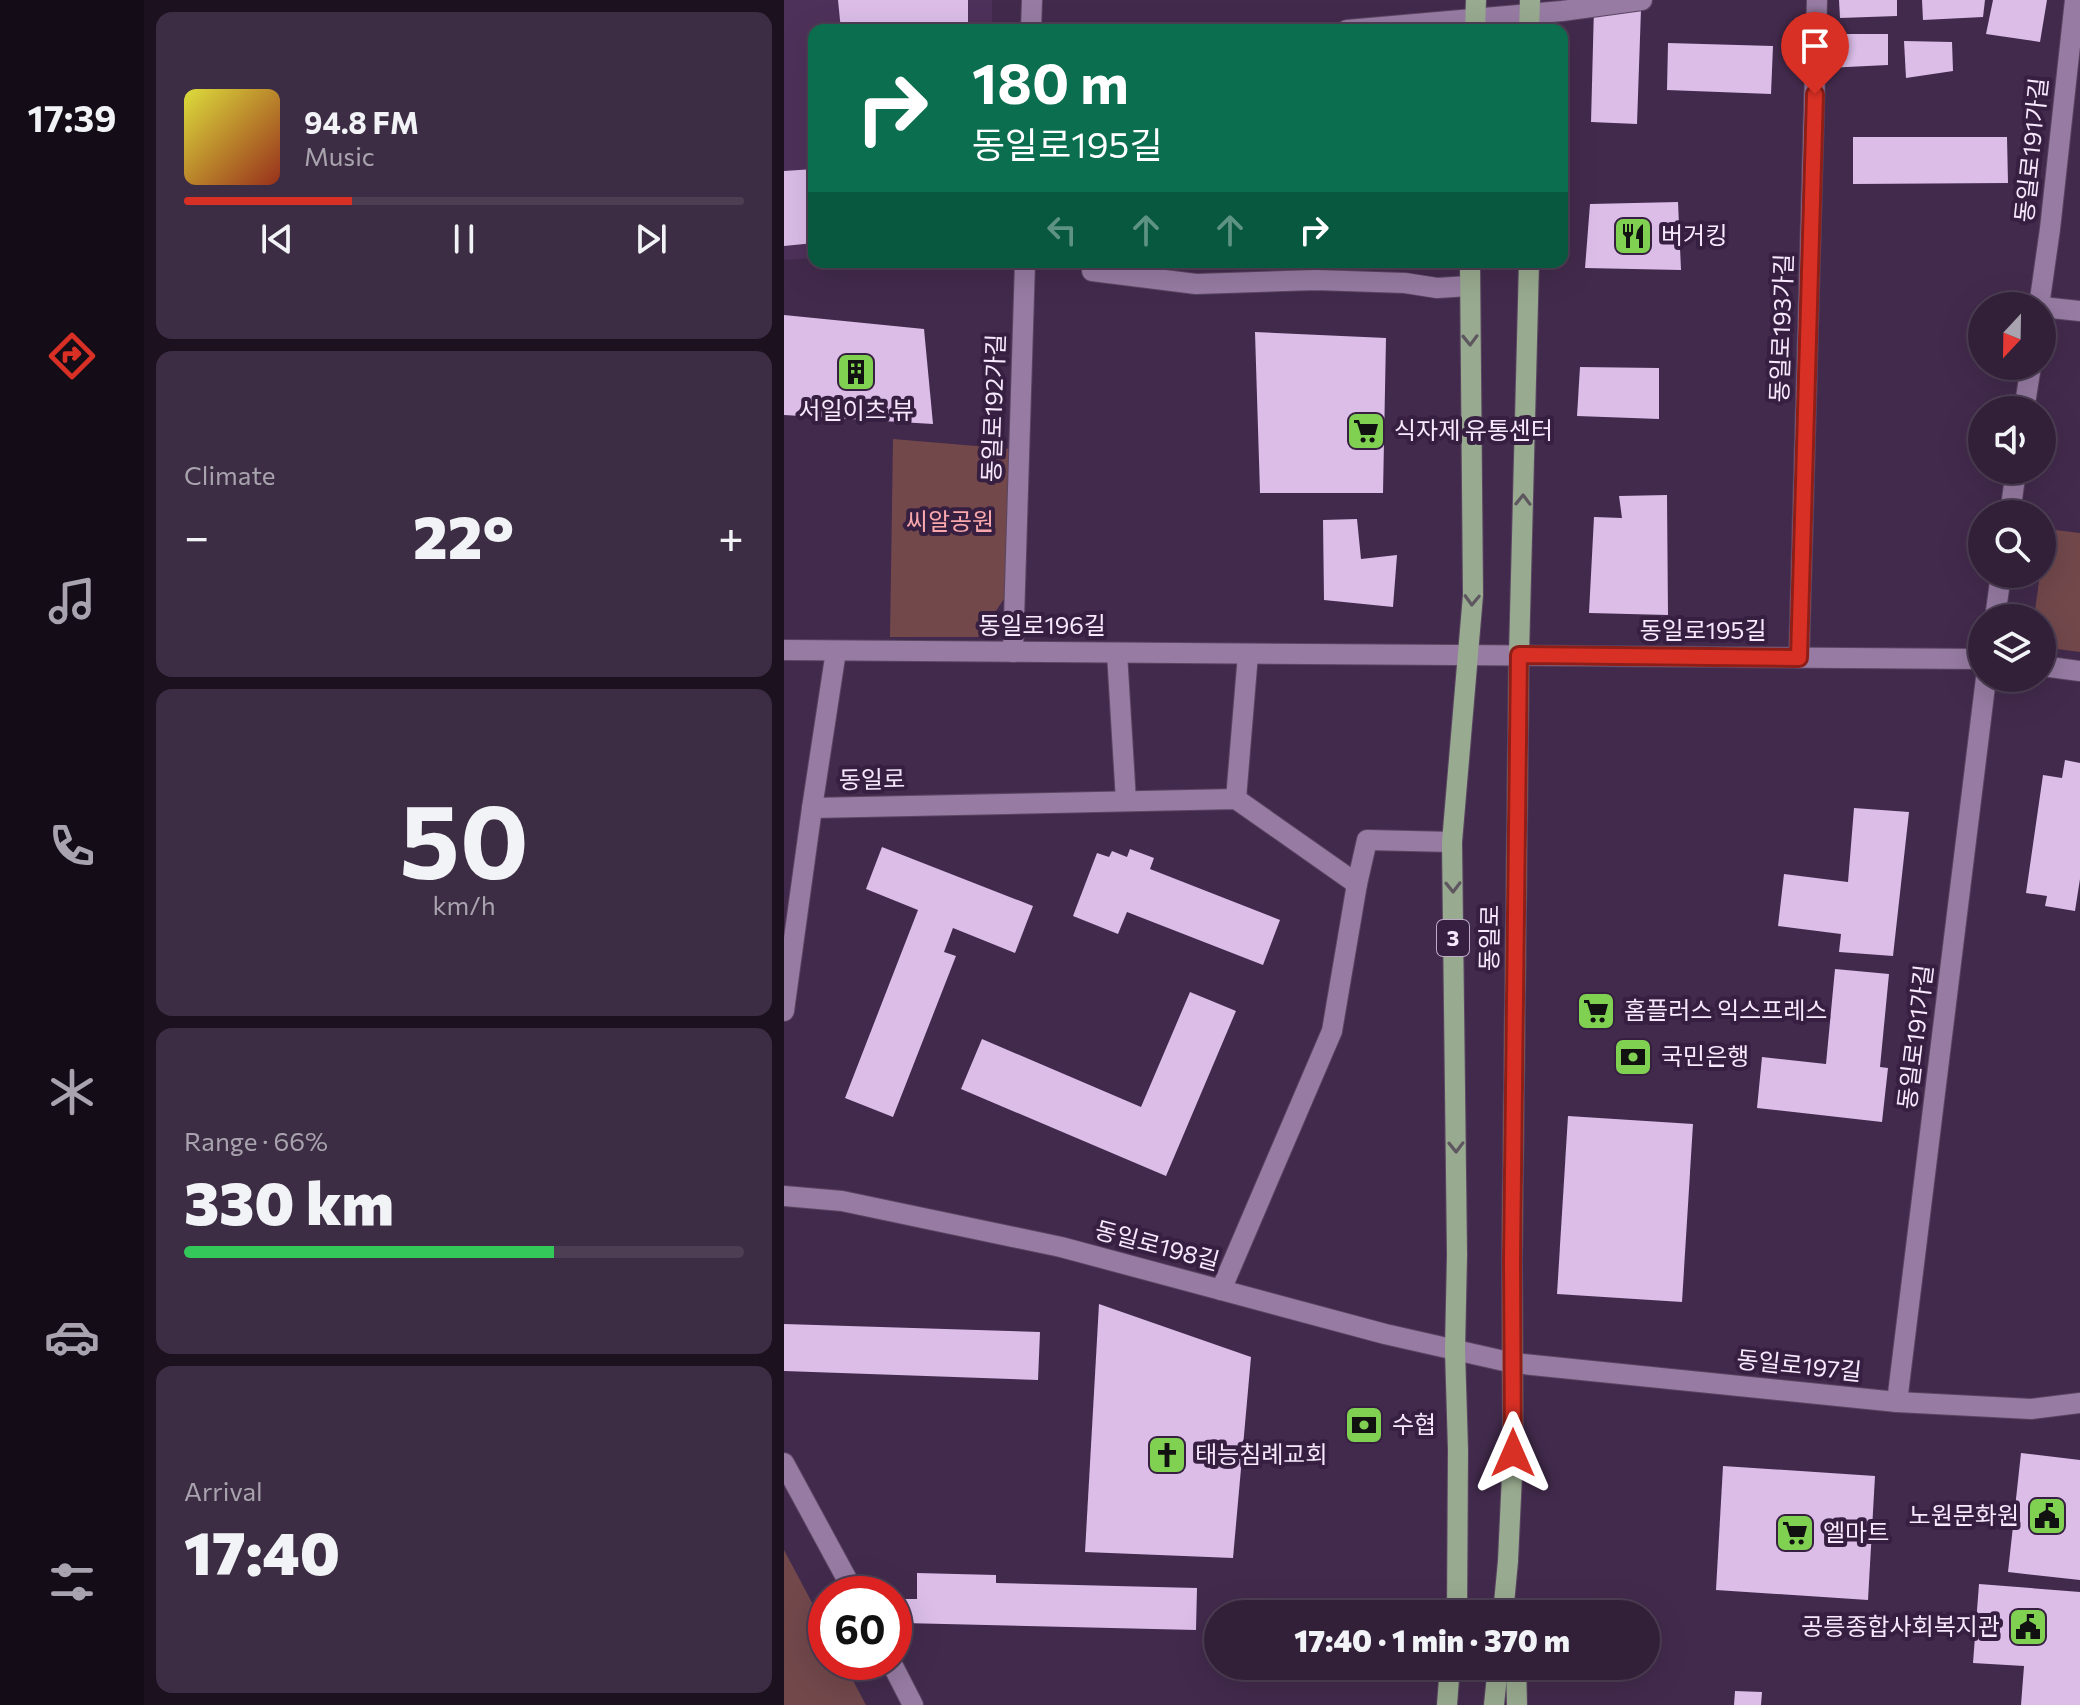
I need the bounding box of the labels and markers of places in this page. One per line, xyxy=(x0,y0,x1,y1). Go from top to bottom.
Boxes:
pin xyxy=(1781,12,1849,94)
restaurant icon: 버거킹 xyxy=(1612,215,1654,257)
place label: 버거킹 xyxy=(1661,220,1727,249)
building icon: 서일이츠 뷰 xyxy=(835,351,877,393)
place label: 서일이츠 뷰 xyxy=(799,395,914,424)
supermarket icon: 식자제 유통센터 xyxy=(1345,410,1387,452)
place label: 식자제 유통센터 xyxy=(1394,415,1553,444)
supermarket icon: 홈플러스 익스프레스 xyxy=(1575,990,1617,1032)
place label: 홈플러스 익스프레스 xyxy=(1624,995,1827,1024)
bank icon: 국민은행 xyxy=(1612,1036,1654,1078)
place label: 국민은행 xyxy=(1661,1041,1749,1070)
bank icon: 수협 xyxy=(1343,1404,1385,1446)
place label: 수협 xyxy=(1392,1409,1436,1438)
church icon: 태능침례교회 xyxy=(1146,1434,1188,1476)
place label: 태능침례교회 xyxy=(1195,1439,1327,1468)
public building icon: 노원문화원 xyxy=(2026,1495,2068,1537)
place label: 노원문화원 xyxy=(1909,1500,2019,1529)
supermarket icon: 엘마트 xyxy=(1774,1512,1816,1554)
place label: 엘마트 xyxy=(1823,1517,1889,1546)
public building icon: 공릉종합사회복지관 xyxy=(2007,1606,2049,1648)
place label: 공릉종합사회복지관 xyxy=(1801,1611,2000,1640)

